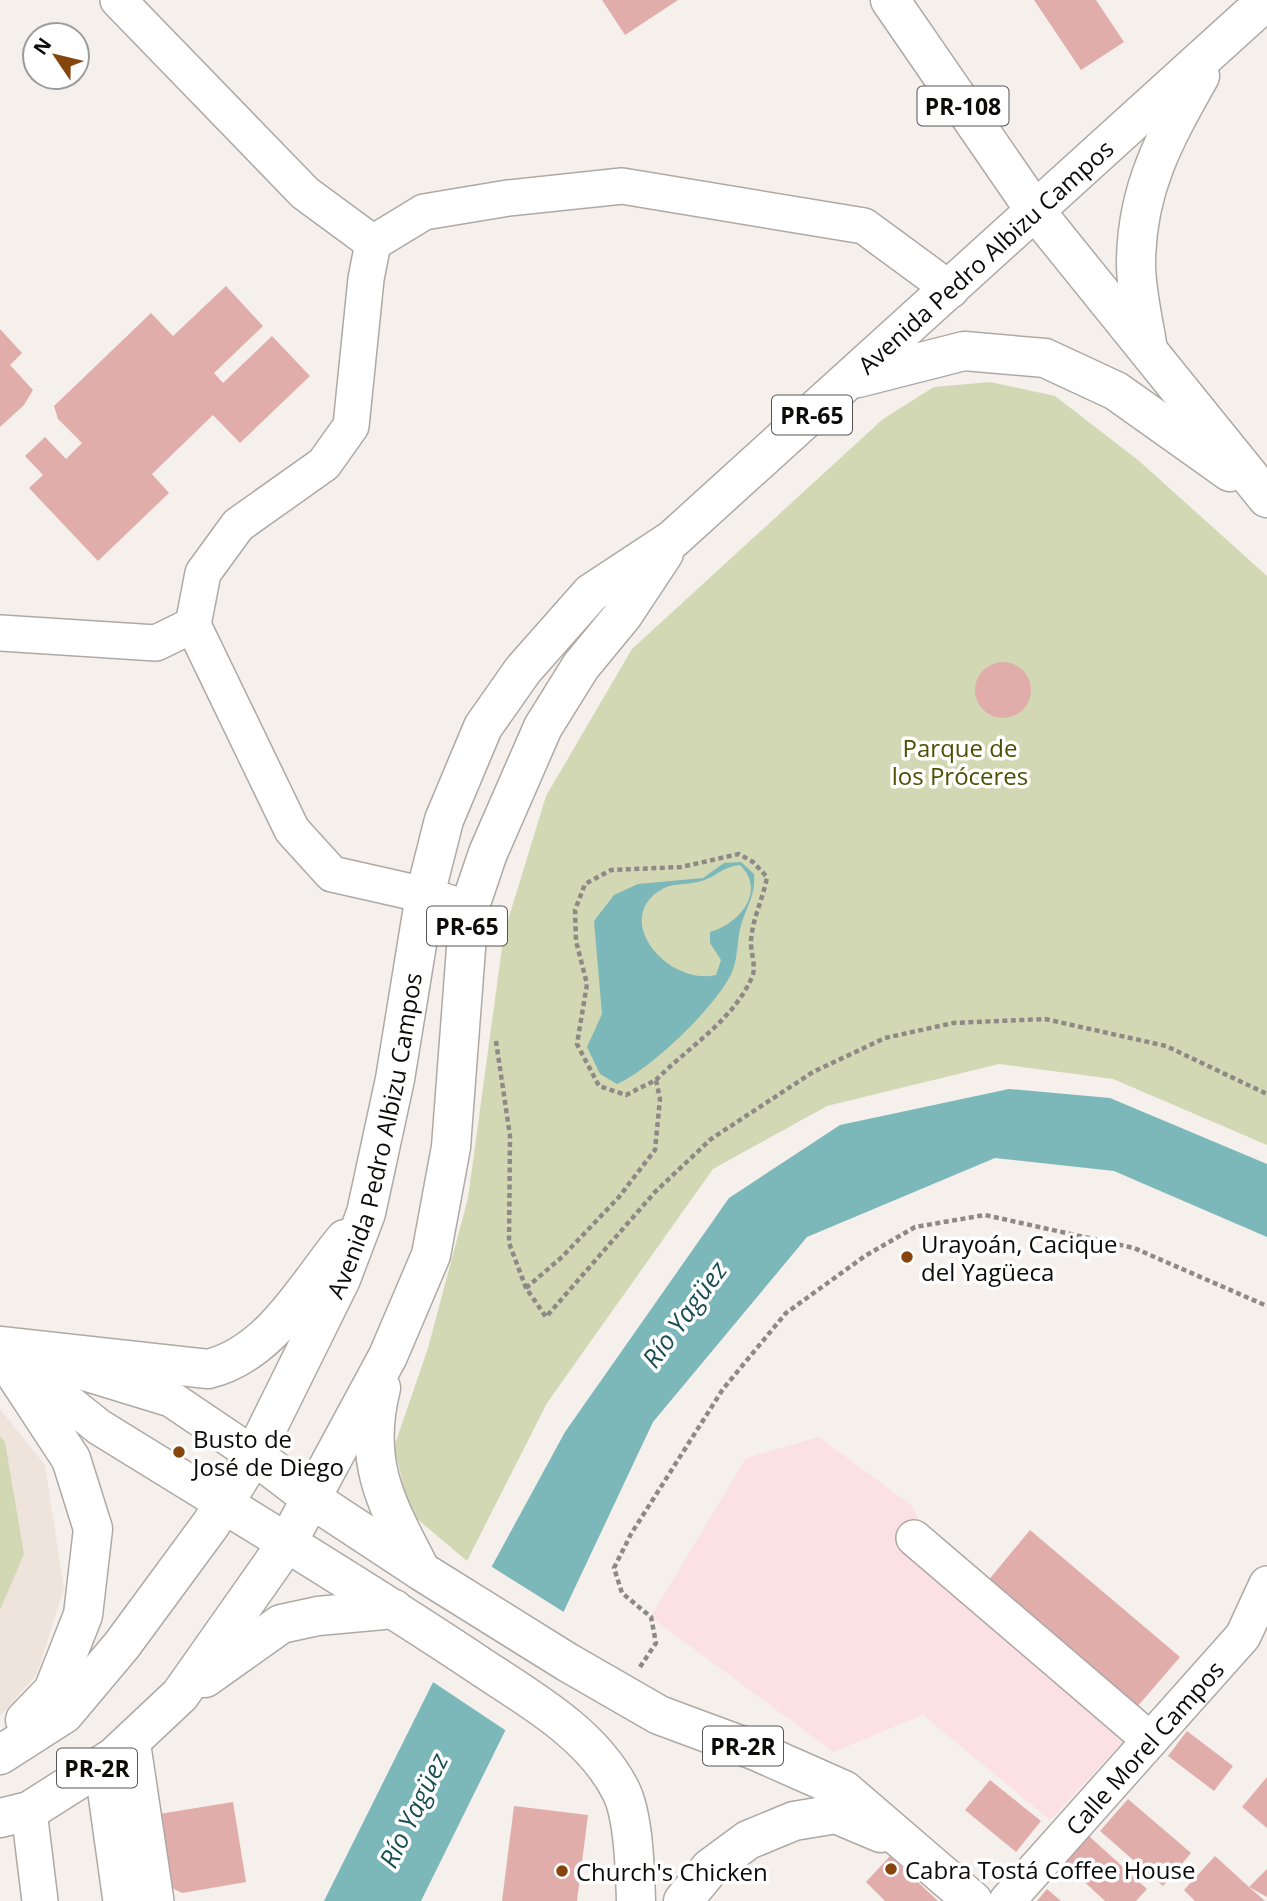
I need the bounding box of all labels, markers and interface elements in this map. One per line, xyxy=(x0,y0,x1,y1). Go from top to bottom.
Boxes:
north arrow xyxy=(21,21,91,91)
text: N xyxy=(27,32,57,60)
road number: PR-108 xyxy=(918,86,1009,125)
street label: Avenida Pedro Albizu Campos xyxy=(850,131,1120,381)
road number: PR-65 xyxy=(772,396,852,434)
park label: Parque de los Próceres xyxy=(892,731,1028,792)
road number: PR-65 xyxy=(427,906,507,945)
street label: Avenida Pedro Albizu Campos xyxy=(318,970,429,1303)
place label: Urayoán, Cacique del Yagüeca xyxy=(921,1227,1118,1288)
marker: Urayoán, Cacique del Yagüeca xyxy=(899,1249,915,1265)
water label: Río Yagüez xyxy=(633,1253,735,1375)
place label: Busto de José de Diego xyxy=(191,1422,344,1483)
marker: Busto de José de Diego xyxy=(171,1444,187,1460)
street label: Calle Morel Campos xyxy=(1057,1653,1231,1841)
road number: PR-2R xyxy=(703,1726,783,1765)
water label: Río Yagüez xyxy=(370,1746,456,1873)
road number: PR-2R xyxy=(57,1749,137,1788)
place label: Cabra Tostá Coffee House xyxy=(905,1853,1195,1886)
place label: Church's Chicken xyxy=(576,1855,768,1888)
marker: Cabra Tostá Coffee House xyxy=(883,1861,899,1877)
marker: Church's Chicken xyxy=(554,1863,570,1879)

